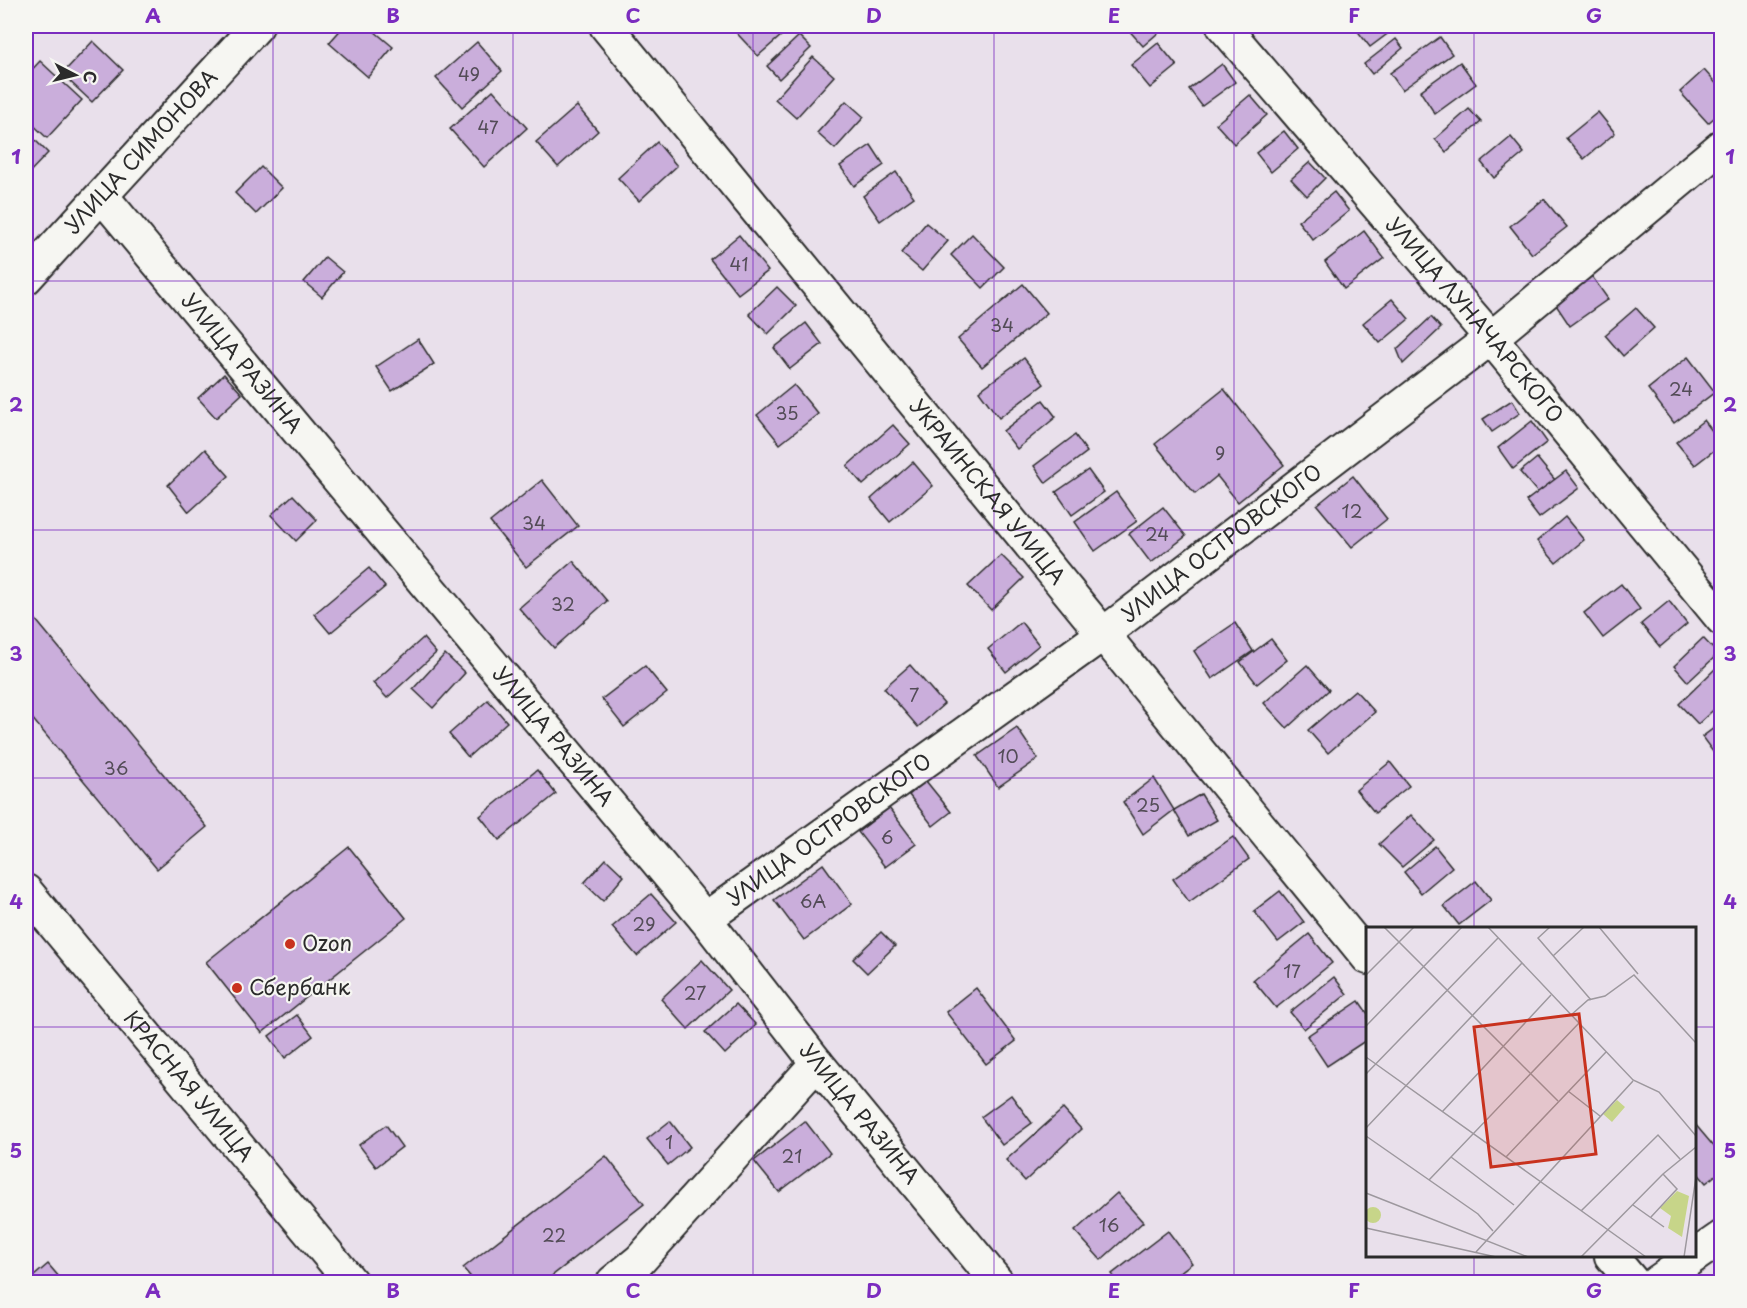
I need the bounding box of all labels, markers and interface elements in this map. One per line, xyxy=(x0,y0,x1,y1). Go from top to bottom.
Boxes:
text: A xyxy=(145,0,161,30)
text: B xyxy=(386,0,400,30)
text: C xyxy=(625,0,641,30)
text: D xyxy=(866,0,882,30)
text: E xyxy=(1108,0,1120,30)
text: F xyxy=(1348,0,1360,30)
text: G xyxy=(1586,0,1602,30)
north arrow xyxy=(45,45,105,105)
house number: 49 xyxy=(458,60,480,87)
street label: УЛИЦА СИМОНОВА xyxy=(60,64,222,240)
house number: 47 xyxy=(477,113,499,140)
text: 1 xyxy=(11,141,21,171)
text: 1 xyxy=(1725,141,1735,171)
street label: УЛИЦА ЛУНАЧАРСКОГО xyxy=(1380,209,1572,429)
house number: 41 xyxy=(730,250,748,277)
street label: УЛИЦА РАЗИНА xyxy=(175,285,311,439)
house number: 34 xyxy=(990,311,1014,338)
house number: 24 xyxy=(1669,375,1693,402)
text: 2 xyxy=(9,389,23,419)
text: 2 xyxy=(1723,389,1737,419)
street label: УКРАИНСКАЯ УЛИЦА xyxy=(903,391,1074,591)
house number: 35 xyxy=(775,399,799,426)
house number: 9 xyxy=(1215,439,1225,466)
street label: УЛИЦА ОСТРОВСКОГО xyxy=(1114,455,1328,629)
house number: 12 xyxy=(1342,497,1362,524)
house number: 34 xyxy=(522,509,546,536)
house number: 24 xyxy=(1145,520,1169,547)
house number: 32 xyxy=(551,590,575,617)
text: 3 xyxy=(9,638,23,668)
text: 3 xyxy=(1723,638,1737,668)
street label: УЛИЦА РАЗИНА xyxy=(486,658,622,812)
house number: 7 xyxy=(909,681,919,708)
house number: 10 xyxy=(997,742,1019,769)
street label: УЛИЦА ОСТРОВСКОГО xyxy=(719,744,937,913)
house number: 36 xyxy=(104,754,128,781)
house number: 25 xyxy=(1136,791,1160,818)
house number: 6 xyxy=(881,823,893,850)
text: 4 xyxy=(9,886,23,916)
text: 4 xyxy=(1723,886,1737,916)
house number: 6А xyxy=(800,887,826,914)
house number: 29 xyxy=(633,910,655,937)
place label: Ozon xyxy=(302,926,352,958)
inset map xyxy=(1366,927,1696,1257)
marker: Ozon xyxy=(283,937,297,951)
house number: 17 xyxy=(1283,957,1301,984)
place label: Сбербанк xyxy=(249,970,351,1002)
house number: 27 xyxy=(684,979,706,1006)
marker: Сбербанк xyxy=(230,981,244,995)
street label: КРАСНАЯ УЛИЦА xyxy=(117,1002,263,1168)
street label: УЛИЦА РАЗИНА xyxy=(793,1035,928,1190)
house number: 1 xyxy=(665,1128,673,1155)
text: 5 xyxy=(10,1135,22,1165)
text: 5 xyxy=(1724,1135,1736,1165)
house number: 21 xyxy=(782,1142,802,1169)
house number: 16 xyxy=(1099,1211,1119,1238)
house number: 22 xyxy=(542,1221,566,1248)
text: A xyxy=(145,1275,161,1305)
text: B xyxy=(386,1275,400,1305)
text: C xyxy=(625,1275,641,1305)
text: D xyxy=(866,1275,882,1305)
text: E xyxy=(1108,1275,1120,1305)
text: F xyxy=(1348,1275,1360,1305)
text: G xyxy=(1586,1275,1602,1305)

